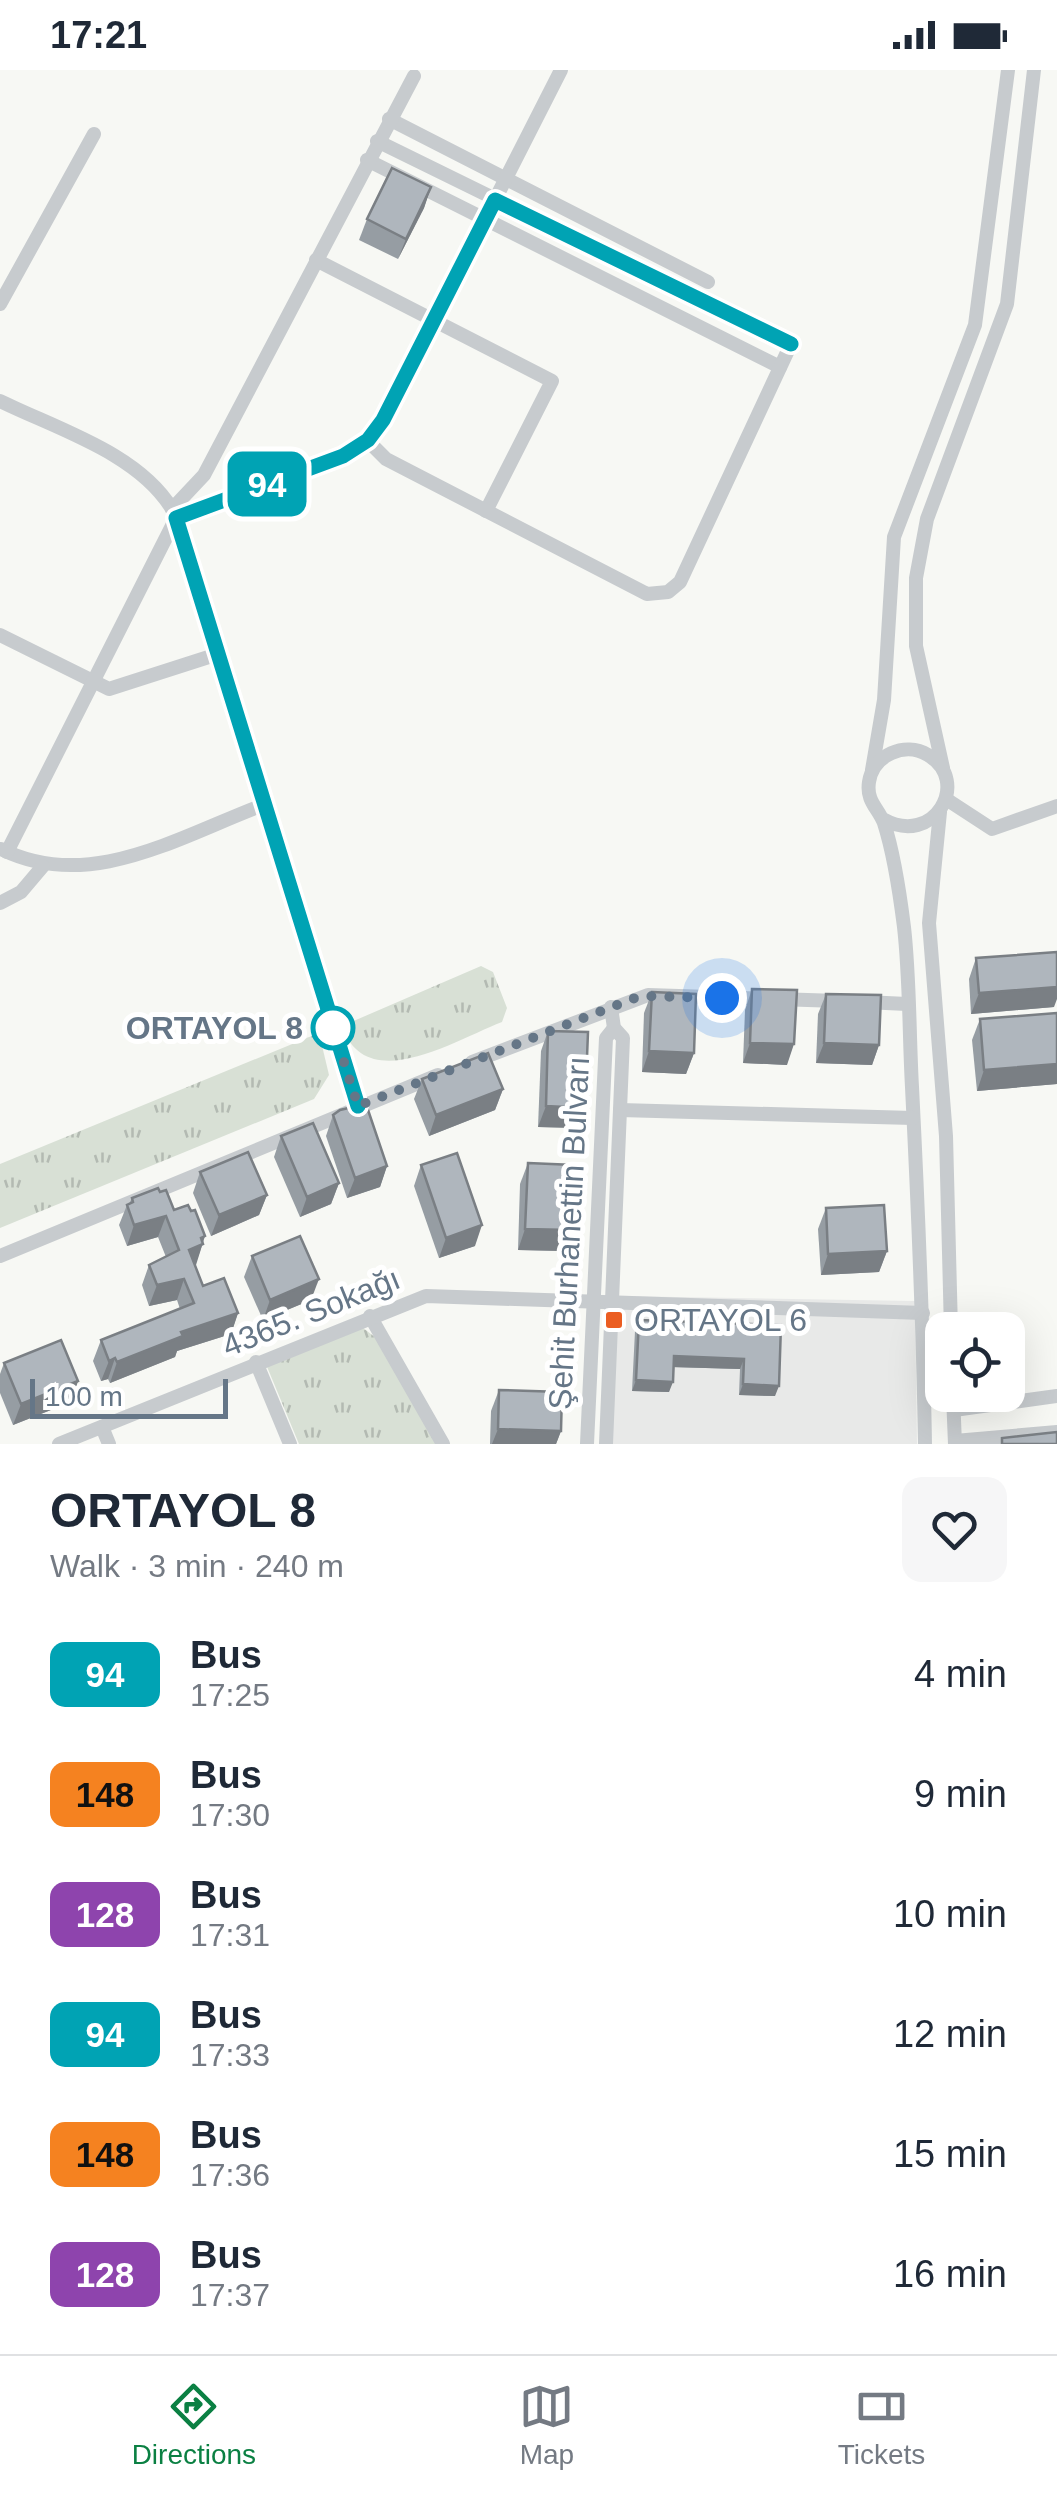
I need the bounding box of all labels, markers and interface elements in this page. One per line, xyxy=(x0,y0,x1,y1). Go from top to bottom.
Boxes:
text: 17:21 xyxy=(50,14,147,56)
line badge: 94 xyxy=(222,452,312,516)
text: 94 xyxy=(248,465,286,504)
your location xyxy=(697,973,747,1023)
marker: ORTAYOL 8 xyxy=(312,1007,354,1049)
place label: ORTAYOL 8 xyxy=(126,1010,303,1046)
street label: Şehit Burhanettin Bulvarı xyxy=(542,1055,596,1411)
street label: 4365. Sokağı xyxy=(217,1260,405,1364)
place label: ORTAYOL 6 xyxy=(634,1302,807,1338)
marker: ORTAYOL 6 xyxy=(603,1309,625,1331)
map controls xyxy=(925,1312,1025,1412)
button: locate xyxy=(925,1312,1025,1412)
scale bar xyxy=(30,1374,228,1418)
text: 100 m xyxy=(45,1381,123,1412)
button: heart xyxy=(902,1477,1007,1582)
text: ORTAYOL 8 xyxy=(50,1484,316,1537)
text: Walk · 3 min · 240 m xyxy=(50,1548,344,1584)
text: Bus xyxy=(190,1634,262,1676)
text: 4 min xyxy=(914,1653,1007,1695)
text: 94 xyxy=(86,1655,124,1694)
text: 17:25 xyxy=(190,1677,270,1713)
text: Bus xyxy=(190,1754,262,1796)
text: 9 min xyxy=(914,1773,1007,1815)
text: 148 xyxy=(76,1775,134,1814)
text: 17:30 xyxy=(190,1797,270,1833)
text: Bus xyxy=(190,1874,262,1916)
text: 10 min xyxy=(893,1893,1007,1935)
text: 128 xyxy=(76,1895,134,1934)
text: 17:31 xyxy=(190,1917,270,1953)
text: Bus xyxy=(190,1994,262,2036)
text: 12 min xyxy=(893,2013,1007,2055)
text: 94 xyxy=(86,2015,124,2054)
text: 17:33 xyxy=(190,2037,270,2073)
text: Bus xyxy=(190,2114,262,2156)
text: 15 min xyxy=(893,2133,1007,2175)
text: 148 xyxy=(76,2135,134,2174)
text: 17:36 xyxy=(190,2157,270,2193)
text: Bus xyxy=(190,2234,262,2276)
text: 16 min xyxy=(893,2253,1007,2295)
text: 128 xyxy=(76,2255,134,2294)
text: 17:37 xyxy=(190,2277,270,2313)
tab: Directions xyxy=(132,2379,256,2471)
tab: Map xyxy=(519,2379,574,2471)
tab: Tickets xyxy=(838,2379,925,2471)

